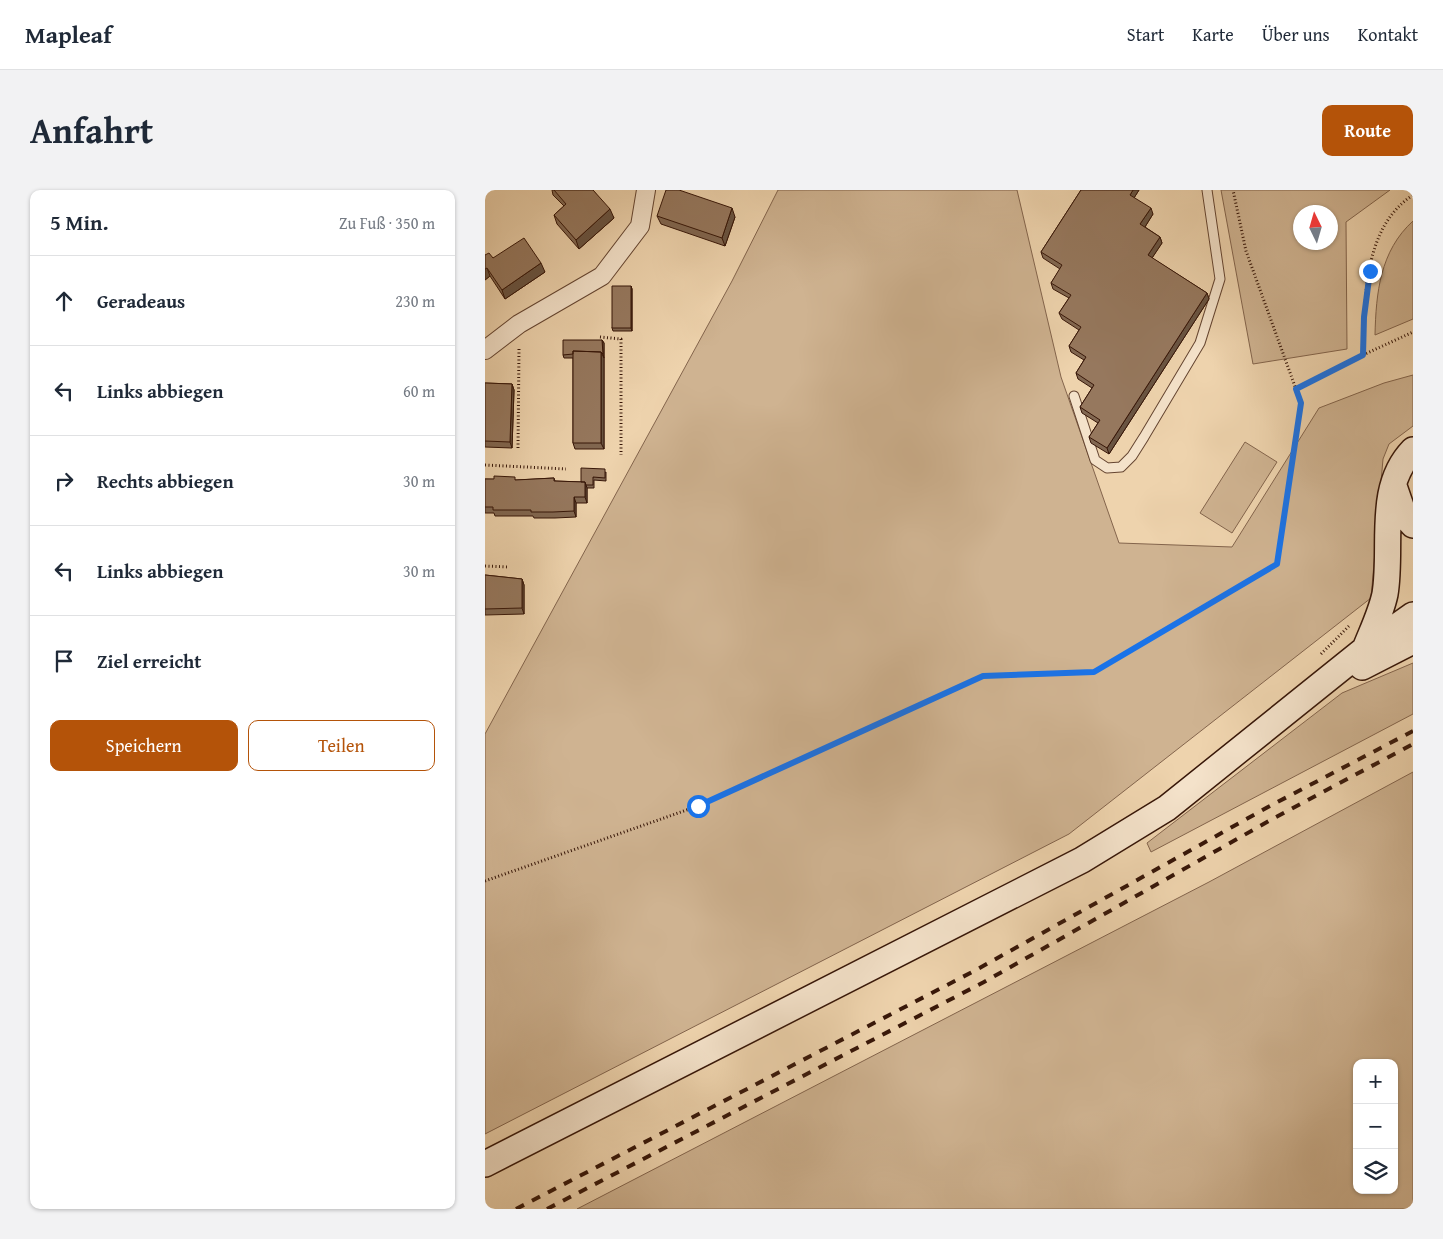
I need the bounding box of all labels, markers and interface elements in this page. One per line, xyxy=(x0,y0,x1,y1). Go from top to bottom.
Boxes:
text: Mapleaf xyxy=(25,17,112,52)
text: Start xyxy=(1127,21,1164,48)
text: Karte xyxy=(1192,21,1234,48)
text: Über uns xyxy=(1262,21,1330,48)
text: Kontakt xyxy=(1358,21,1418,48)
text: Anfahrt xyxy=(30,105,153,156)
button: Route xyxy=(1322,105,1413,156)
north arrow xyxy=(1293,205,1338,250)
text: 5 Min. xyxy=(50,207,108,238)
text: Zu Fuß · 350 m xyxy=(339,211,435,235)
route end xyxy=(1359,260,1382,283)
icon: ahead xyxy=(50,287,78,315)
text: Geradeaus xyxy=(97,287,185,315)
text: 230 m xyxy=(395,289,435,313)
icon: left xyxy=(50,377,78,405)
text: Links abbiegen xyxy=(97,377,223,405)
text: 60 m xyxy=(403,379,435,403)
icon: right xyxy=(50,467,78,495)
text: Rechts abbiegen xyxy=(97,467,234,495)
text: 30 m xyxy=(403,469,435,493)
icon: left xyxy=(50,557,78,585)
text: Links abbiegen xyxy=(97,557,223,585)
text: 30 m xyxy=(403,559,435,583)
icon: arrive xyxy=(50,647,78,675)
text: Ziel erreicht xyxy=(97,647,201,675)
button: Speichern xyxy=(50,720,238,771)
button: Teilen xyxy=(248,720,435,771)
route start xyxy=(687,795,710,818)
map controls xyxy=(1353,1059,1398,1194)
button: + xyxy=(1353,1059,1398,1104)
button: − xyxy=(1353,1104,1398,1149)
button: layers xyxy=(1353,1149,1398,1194)

